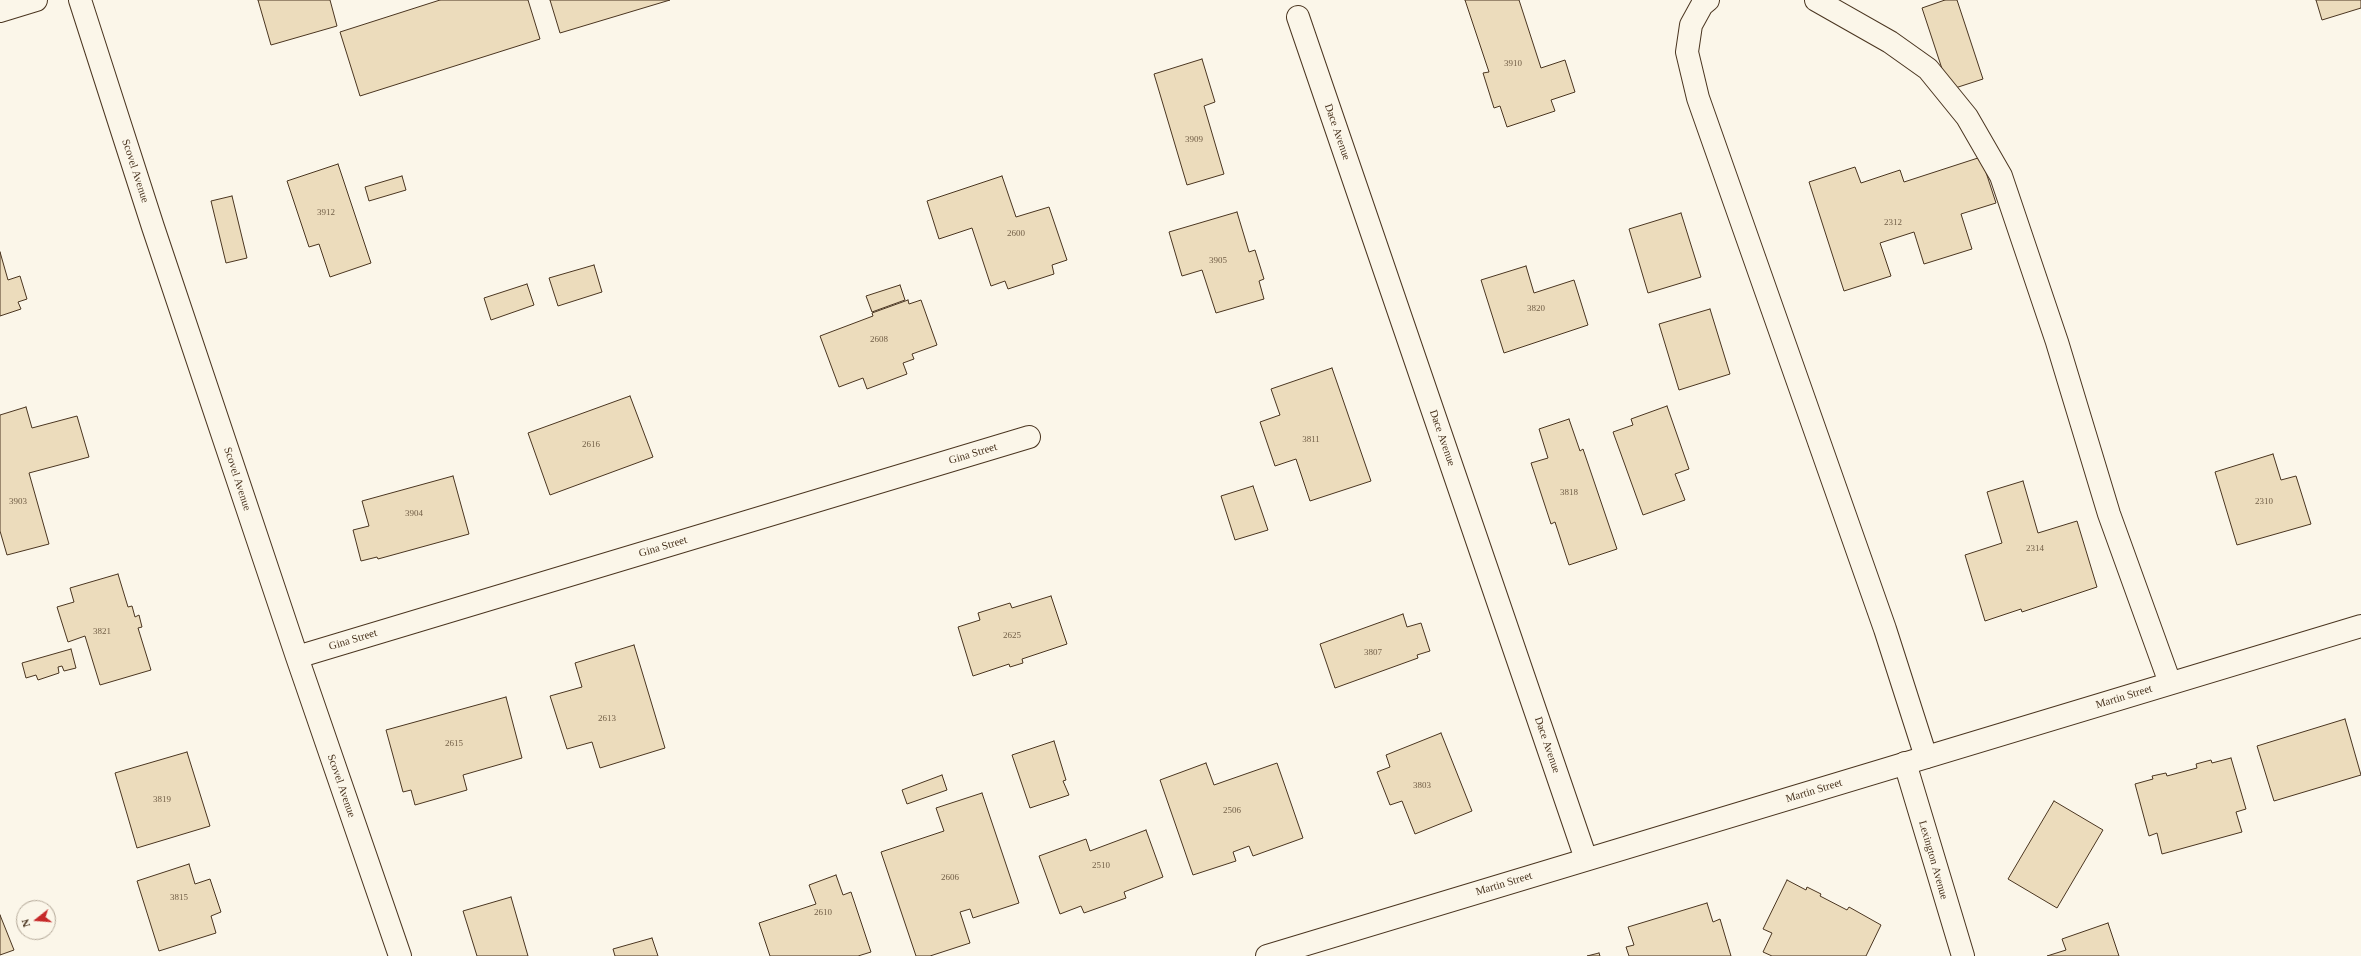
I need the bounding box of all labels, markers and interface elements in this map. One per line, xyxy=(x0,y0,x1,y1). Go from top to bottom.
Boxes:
house number: 3910 xyxy=(1504,59,1522,69)
street label: Dace Avenue xyxy=(1321,102,1353,162)
house number: 3909 xyxy=(1185,135,1203,145)
street label: Scovel Avenue xyxy=(119,138,151,204)
house number: 3912 xyxy=(317,208,335,218)
house number: 2312 xyxy=(1884,218,1902,228)
house number: 2600 xyxy=(1007,229,1025,239)
house number: 3905 xyxy=(1209,256,1227,266)
house number: 3820 xyxy=(1527,304,1545,314)
house number: 2608 xyxy=(870,335,888,345)
street label: Dace Avenue xyxy=(1426,408,1458,468)
house number: 3811 xyxy=(1302,435,1320,445)
house number: 2616 xyxy=(582,440,600,450)
street label: Gina Street xyxy=(947,440,999,468)
street label: Scovel Avenue xyxy=(221,446,253,512)
house number: 3818 xyxy=(1560,488,1578,498)
house number: 3903 xyxy=(9,497,27,507)
house number: 2310 xyxy=(2255,497,2273,507)
house number: 3904 xyxy=(405,509,423,519)
street label: Gina Street xyxy=(637,533,689,561)
house number: 2314 xyxy=(2026,544,2044,554)
street label: Gina Street xyxy=(327,626,379,654)
house number: 3821 xyxy=(93,627,111,637)
house number: 2625 xyxy=(1003,631,1021,641)
house number: 3807 xyxy=(1364,648,1382,658)
street label: Martin Street xyxy=(2094,682,2154,712)
house number: 2613 xyxy=(598,714,616,724)
street label: Dace Avenue xyxy=(1531,715,1563,775)
house number: 2615 xyxy=(445,739,463,749)
street label: Scovel Avenue xyxy=(324,753,358,819)
street label: Martin Street xyxy=(1784,776,1844,806)
house number: 3803 xyxy=(1413,781,1431,791)
house number: 3819 xyxy=(153,795,171,805)
house number: 2506 xyxy=(1223,806,1241,816)
street label: Lexington Avenue xyxy=(1915,819,1951,901)
house number: 2510 xyxy=(1092,861,1110,871)
street label: Martin Street xyxy=(1474,869,1534,899)
house number: 2606 xyxy=(941,873,959,883)
house number: 3815 xyxy=(170,893,188,903)
north arrow xyxy=(16,900,56,940)
house number: 2610 xyxy=(814,908,832,918)
text: N xyxy=(19,918,32,929)

